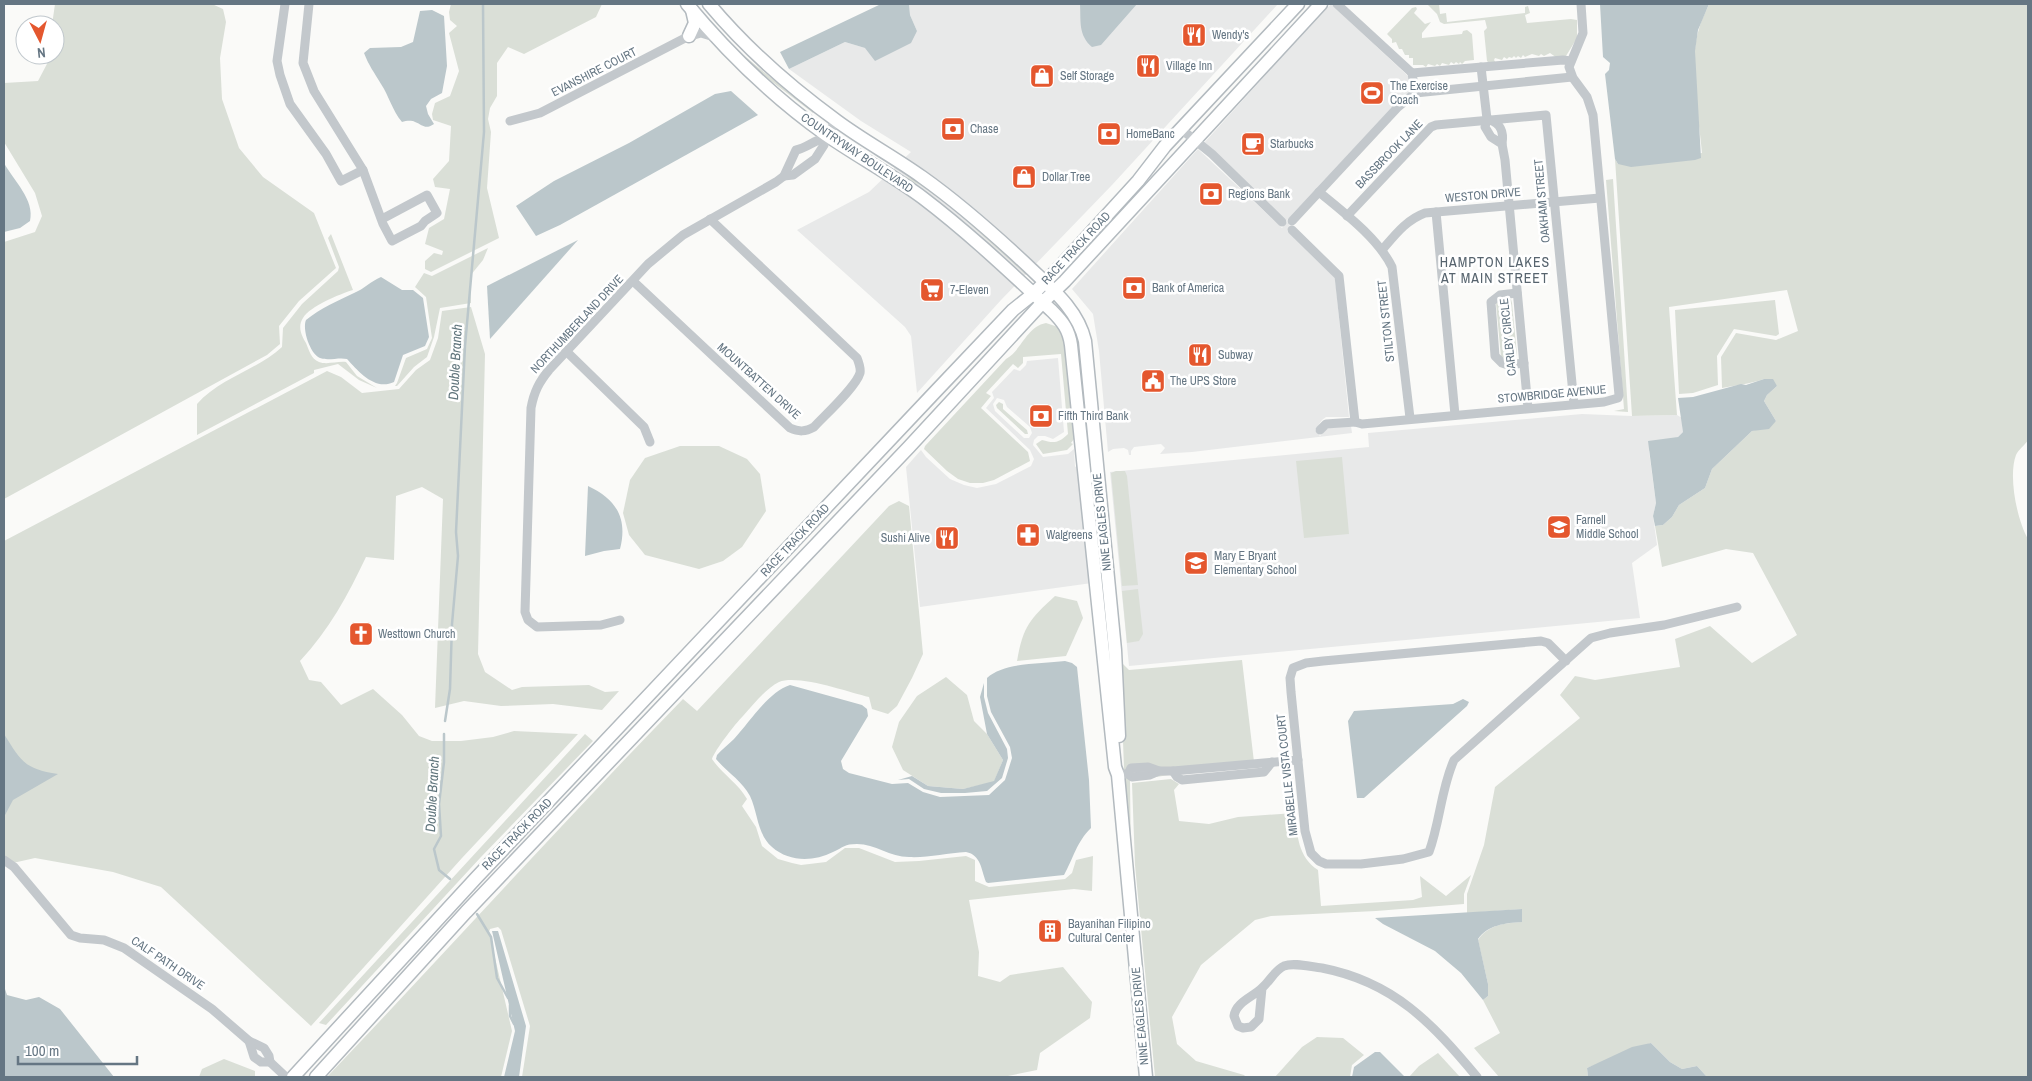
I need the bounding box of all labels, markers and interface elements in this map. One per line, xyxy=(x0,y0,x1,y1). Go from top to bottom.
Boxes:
north arrow xyxy=(15,15,65,65)
restaurant icon: Wendy's xyxy=(1181,22,1207,48)
place label: Wendy's xyxy=(1212,27,1249,43)
text: N xyxy=(36,44,46,62)
street label: EVANSHIRE COURT xyxy=(549,44,639,100)
restaurant icon: Village Inn xyxy=(1135,53,1161,79)
place label: Village Inn xyxy=(1166,58,1212,74)
shop icon: Self Storage xyxy=(1029,63,1055,89)
place label: Self Storage xyxy=(1060,68,1114,84)
place label: The Exercise Coach xyxy=(1390,78,1448,108)
sports icon: The Exercise Coach xyxy=(1359,80,1385,106)
street label: COUNTRYWAY BOULEVARD xyxy=(798,109,916,197)
bank icon: Chase xyxy=(940,116,966,142)
street label: BASSBROOK LANE xyxy=(1352,116,1426,192)
place label: Chase xyxy=(970,121,998,137)
bank icon: HomeBanc xyxy=(1096,121,1122,147)
place label: HomeBanc xyxy=(1126,126,1175,142)
cafe icon: Starbucks xyxy=(1240,131,1266,157)
place label: Starbucks xyxy=(1270,136,1314,152)
street label: OAKHAM STREET xyxy=(1530,158,1554,244)
shop icon: Dollar Tree xyxy=(1011,164,1037,190)
place label: Dollar Tree xyxy=(1042,169,1090,185)
bank icon: Regions Bank xyxy=(1198,181,1224,207)
street label: WESTON DRIVE xyxy=(1445,184,1521,206)
place label: Regions Bank xyxy=(1228,186,1290,202)
street label: RACE TRACK ROAD xyxy=(1038,208,1114,288)
district label: HAMPTON LAKES AT MAIN STREET xyxy=(1440,253,1550,287)
street label: NORTHUMBERLAND DRIVE xyxy=(527,271,627,377)
bank icon: Bank of America xyxy=(1121,275,1147,301)
supermarket icon: 7-Eleven xyxy=(919,277,945,303)
street label: STILTON STREET xyxy=(1374,279,1398,363)
place label: Bank of America xyxy=(1152,280,1225,296)
place label: 7-Eleven xyxy=(950,282,989,298)
street label: CARLBY CIRCLE xyxy=(1496,297,1520,377)
water label: Double Branch xyxy=(444,324,466,400)
street label: MOUNTBATTEN DRIVE xyxy=(714,339,804,423)
restaurant icon: Subway xyxy=(1187,342,1213,368)
place label: Subway xyxy=(1218,347,1253,363)
public building icon: The UPS Store xyxy=(1140,368,1166,394)
place label: The UPS Store xyxy=(1170,373,1236,389)
street label: STOWBRIDGE AVENUE xyxy=(1497,381,1607,407)
bank icon: Fifth Third Bank xyxy=(1028,403,1054,429)
place label: Fifth Third Bank xyxy=(1058,408,1128,424)
street label: NINE EAGLES DRIVE xyxy=(1089,472,1115,572)
street label: RACE TRACK ROAD xyxy=(757,500,833,580)
place label: Farnell Middle School xyxy=(1576,512,1638,542)
school or university icon: Farnell Middle School xyxy=(1546,514,1572,540)
pharmacy icon: Walgreens xyxy=(1015,522,1041,548)
restaurant icon: Sushi Alive xyxy=(934,525,960,551)
place label: Walgreens xyxy=(1046,527,1093,543)
place label: Sushi Alive xyxy=(881,530,930,546)
place label: Mary E Bryant Elementary School xyxy=(1214,548,1297,578)
school or university icon: Mary E Bryant Elementary School xyxy=(1183,550,1209,576)
church icon: Westtown Church xyxy=(348,621,374,647)
place label: Westtown Church xyxy=(378,626,456,642)
street label: MIRABELLE VISTA COURT xyxy=(1273,713,1301,837)
water label: Double Branch xyxy=(421,756,443,832)
street label: RACE TRACK ROAD xyxy=(478,794,556,874)
place label: Bayanihan Filipino Cultural Center xyxy=(1068,916,1151,946)
building icon: Bayanihan Filipino Cultural Center xyxy=(1037,918,1063,944)
street label: CALF PATH DRIVE xyxy=(128,932,208,994)
street label: NINE EAGLES DRIVE xyxy=(1128,966,1152,1066)
scale bar xyxy=(18,1034,136,1066)
text: 100 m xyxy=(25,1040,59,1061)

